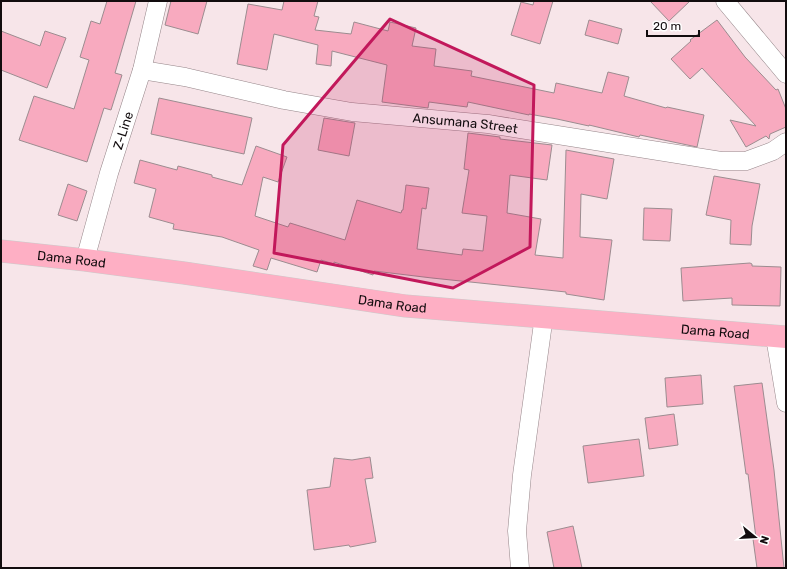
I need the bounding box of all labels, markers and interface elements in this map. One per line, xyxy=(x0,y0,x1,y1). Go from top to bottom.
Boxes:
scale bar xyxy=(647,12,699,38)
text: 20 m xyxy=(653,19,681,33)
street label: Z-Line xyxy=(110,110,136,151)
street label: Ansumana Street xyxy=(412,110,519,136)
street label: Dama Road xyxy=(37,247,107,270)
street label: Dama Road xyxy=(357,291,427,315)
street label: Dama Road xyxy=(680,321,750,342)
north arrow xyxy=(735,517,775,557)
text: N xyxy=(757,534,771,546)

